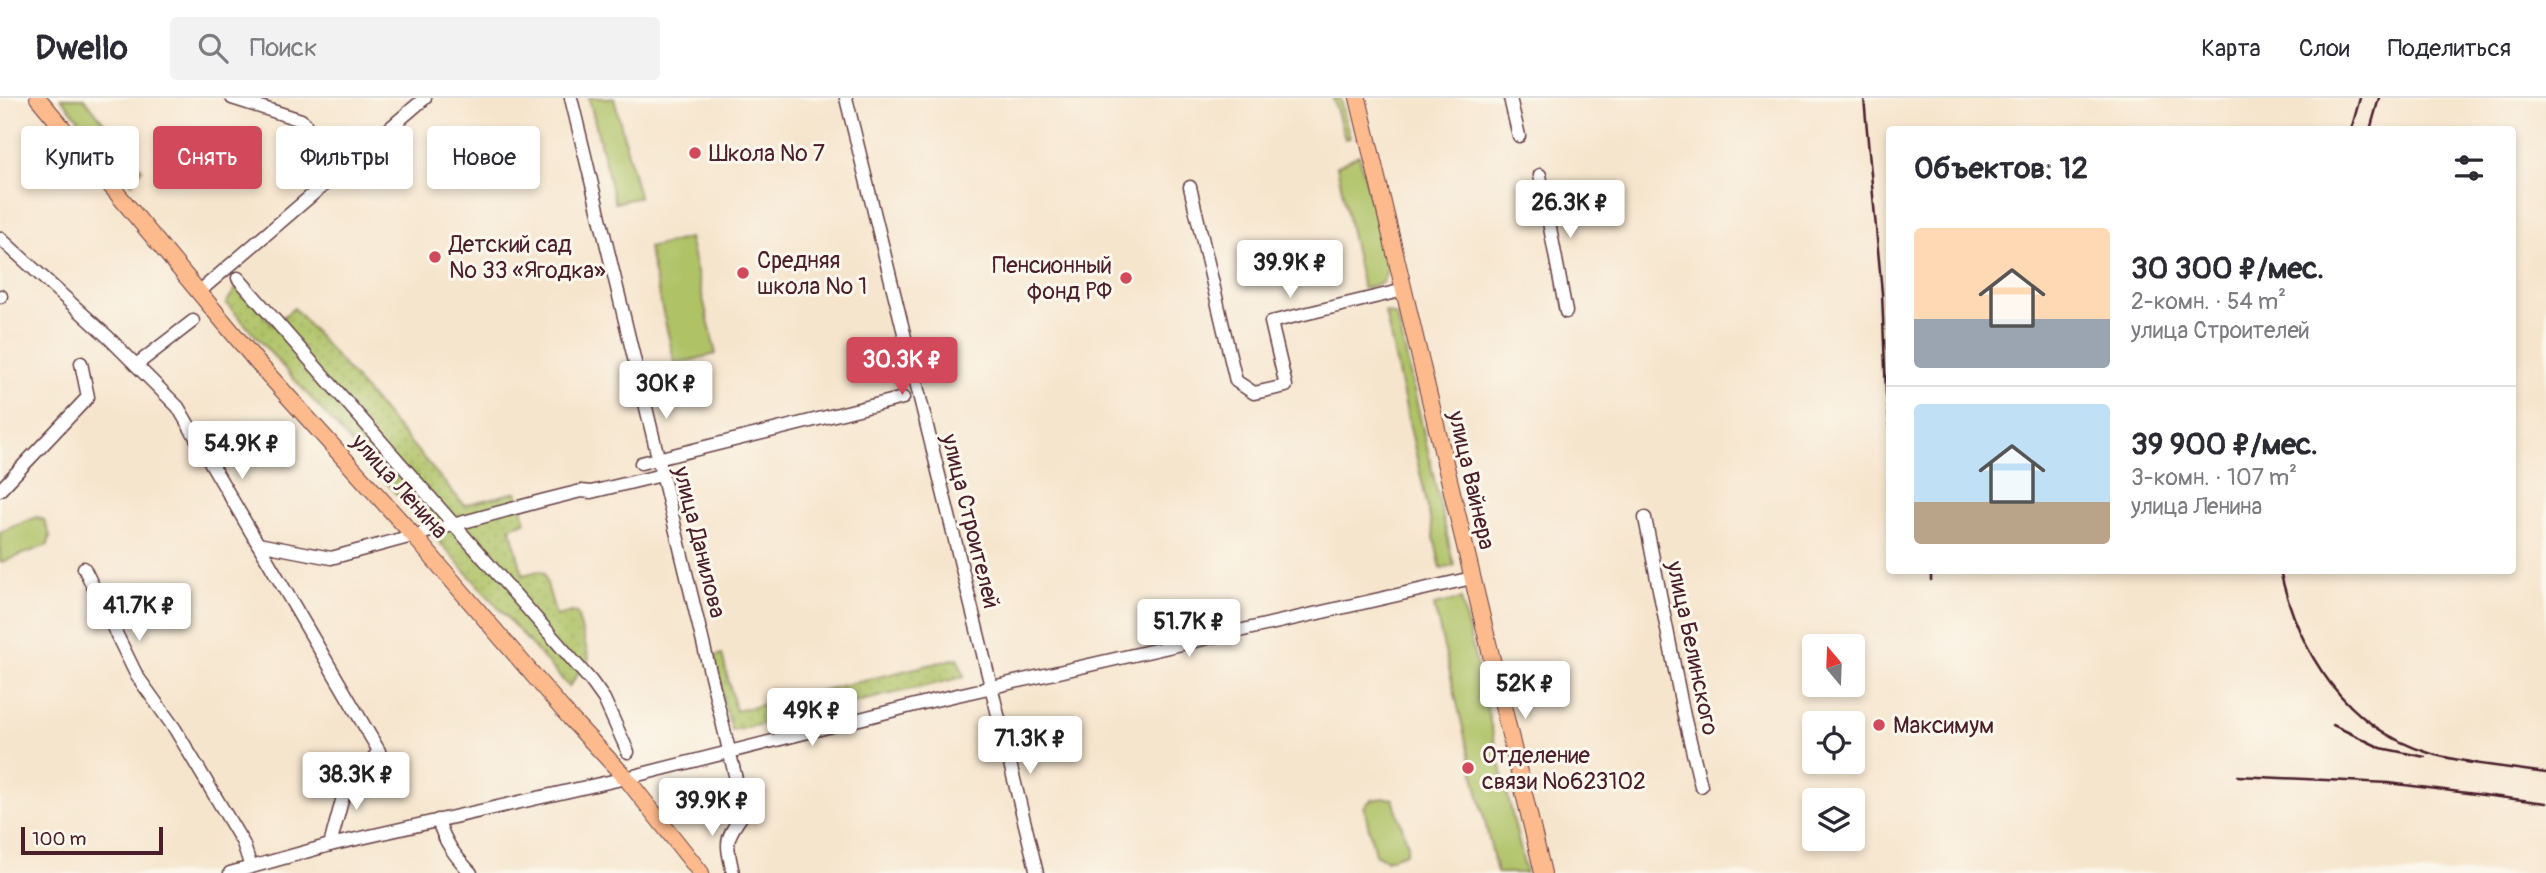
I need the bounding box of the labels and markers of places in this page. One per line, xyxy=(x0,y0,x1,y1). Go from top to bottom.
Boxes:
place label: Школа № 7 xyxy=(709,139,825,168)
marker: Школа № 7 xyxy=(687,145,703,161)
pin: 26.3K ₽ xyxy=(1505,180,1635,240)
place label: Детский сад № 33 «Ягодка» xyxy=(448,230,606,285)
pin: 39.9K ₽ xyxy=(1225,240,1355,300)
place label: Средняя школа № 1 xyxy=(757,246,867,301)
marker: Детский сад № 33 «Ягодка» xyxy=(427,249,443,265)
place label: Пенсионный фонд РФ xyxy=(992,251,1113,306)
marker: Средняя школа № 1 xyxy=(735,265,751,281)
marker: Пенсионный фонд РФ xyxy=(1118,270,1134,286)
pin: 30.3K ₽ xyxy=(837,338,967,397)
pin: 30K ₽ xyxy=(617,362,715,421)
pin: 54.9K ₽ xyxy=(177,422,307,481)
pin: 41.7K ₽ xyxy=(74,584,204,643)
pin: 51.7K ₽ xyxy=(1124,600,1254,659)
pin: 52K ₽ xyxy=(1476,662,1574,721)
pin: 49K ₽ xyxy=(763,688,861,748)
place label: Максимум xyxy=(1893,711,1994,740)
pin: 71.3K ₽ xyxy=(965,716,1095,776)
marker: Максимум xyxy=(1871,717,1887,733)
place label: Отделение связи №623102 xyxy=(1482,741,1646,796)
pin: 38.3K ₽ xyxy=(291,752,421,812)
marker: Отделение связи №623102 xyxy=(1460,760,1476,776)
pin: 39.9K ₽ xyxy=(647,778,777,838)

